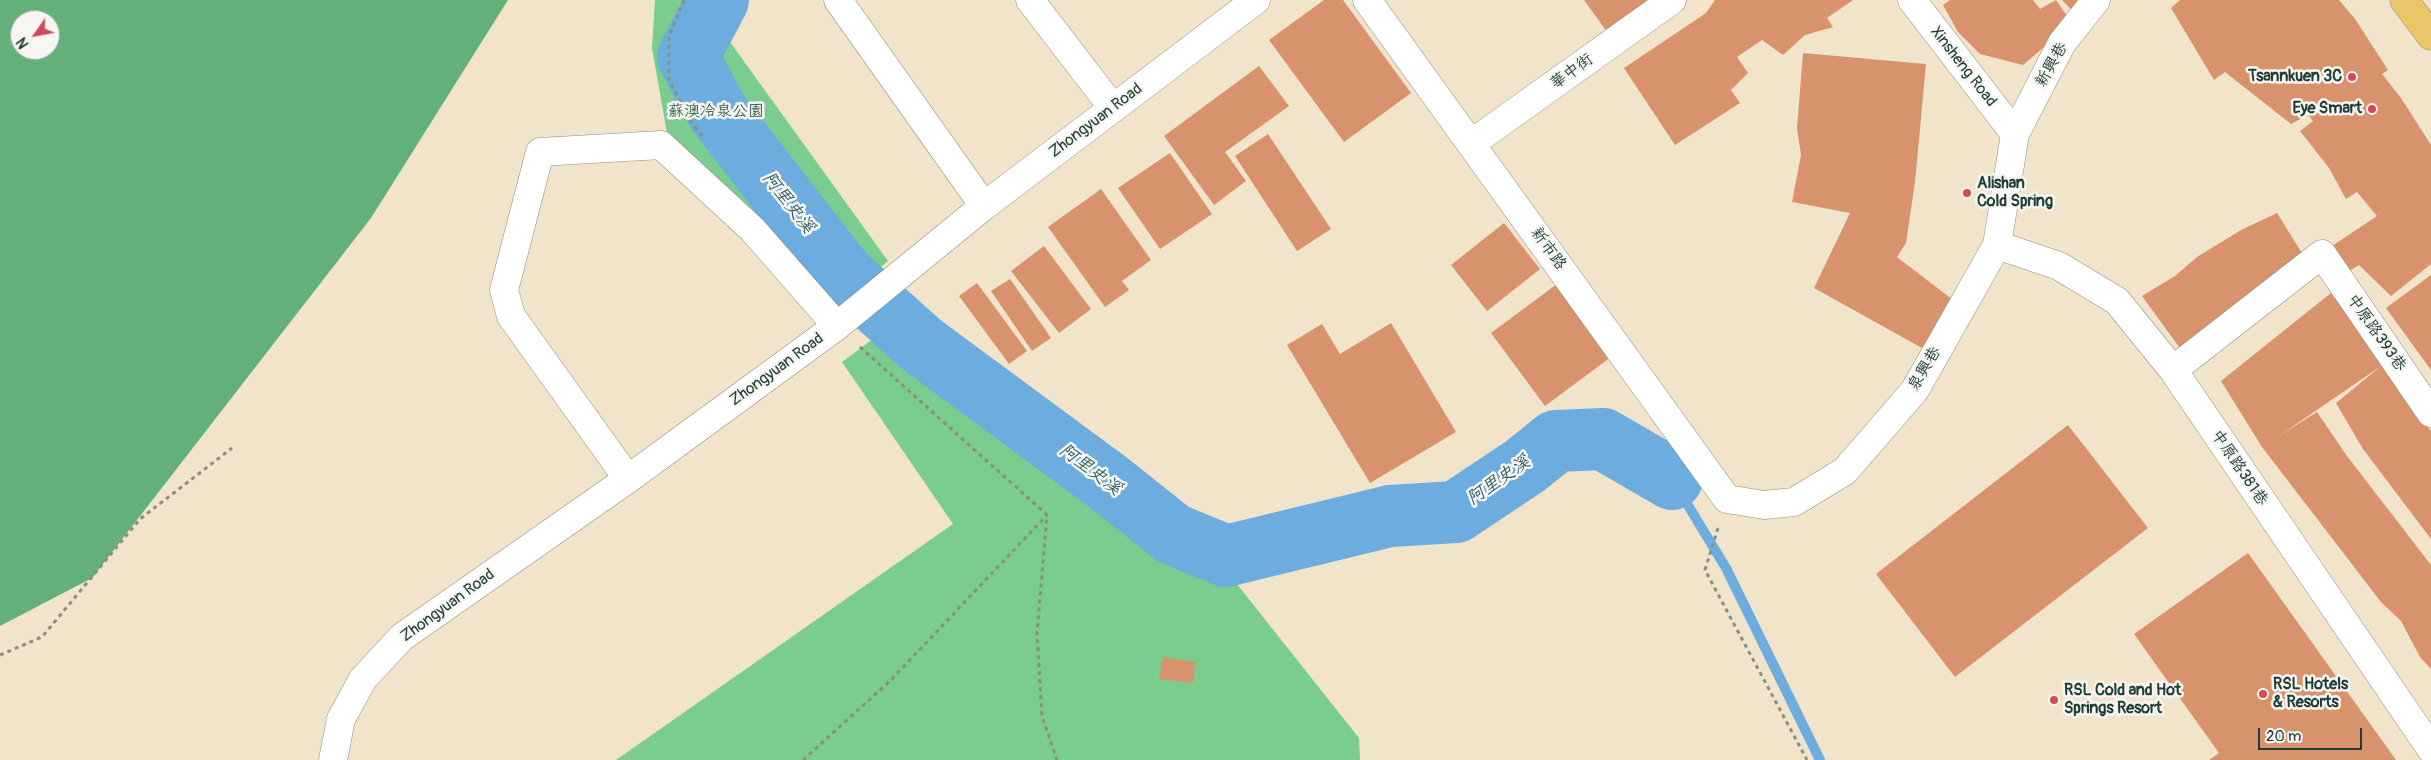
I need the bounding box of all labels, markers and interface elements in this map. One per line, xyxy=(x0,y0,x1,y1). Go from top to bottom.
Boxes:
north arrow xyxy=(10,10,60,60)
street label: Xinsheng Road xyxy=(1926,23,2000,111)
text: N xyxy=(13,34,33,51)
street label: 新興巷 xyxy=(2032,39,2072,91)
street label: 華中街 xyxy=(1547,50,1597,94)
place label: Tsannkuen 3C xyxy=(2248,67,2342,87)
marker: Tsannkuen 3C xyxy=(2346,71,2358,83)
street label: Zhongyuan Road xyxy=(1046,80,1146,162)
place label: Eye Smart xyxy=(2292,99,2362,119)
park label: 蘇澳冷泉公園 xyxy=(668,102,764,122)
marker: Eye Smart xyxy=(2366,103,2378,115)
water label: 阿里史溪 xyxy=(757,168,819,238)
place label: Alishan Cold Spring xyxy=(1977,174,2053,212)
marker: Alishan Cold Spring xyxy=(1961,187,1973,199)
street label: 新市路 xyxy=(1526,224,1570,274)
street label: 中原路393巷 xyxy=(2342,291,2410,375)
street label: Zhongyuan Road xyxy=(726,329,828,411)
street label: 泉興巷 xyxy=(1904,343,1946,395)
street label: 中原路381巷 xyxy=(2207,426,2271,510)
water label: 阿里史溪 xyxy=(1055,440,1125,500)
water label: 阿里史溪 xyxy=(1463,452,1535,510)
street label: Zhongyuan Road xyxy=(397,565,499,647)
place label: RSL Hotels & Resorts xyxy=(2273,675,2348,713)
place label: RSL Cold and Hot Springs Resort xyxy=(2064,681,2181,719)
marker: RSL Hotels & Resorts xyxy=(2257,688,2269,700)
marker: RSL Cold and Hot Springs Resort xyxy=(2048,694,2060,706)
scale bar xyxy=(2261,718,2365,750)
text: 20 m xyxy=(2266,727,2301,746)

